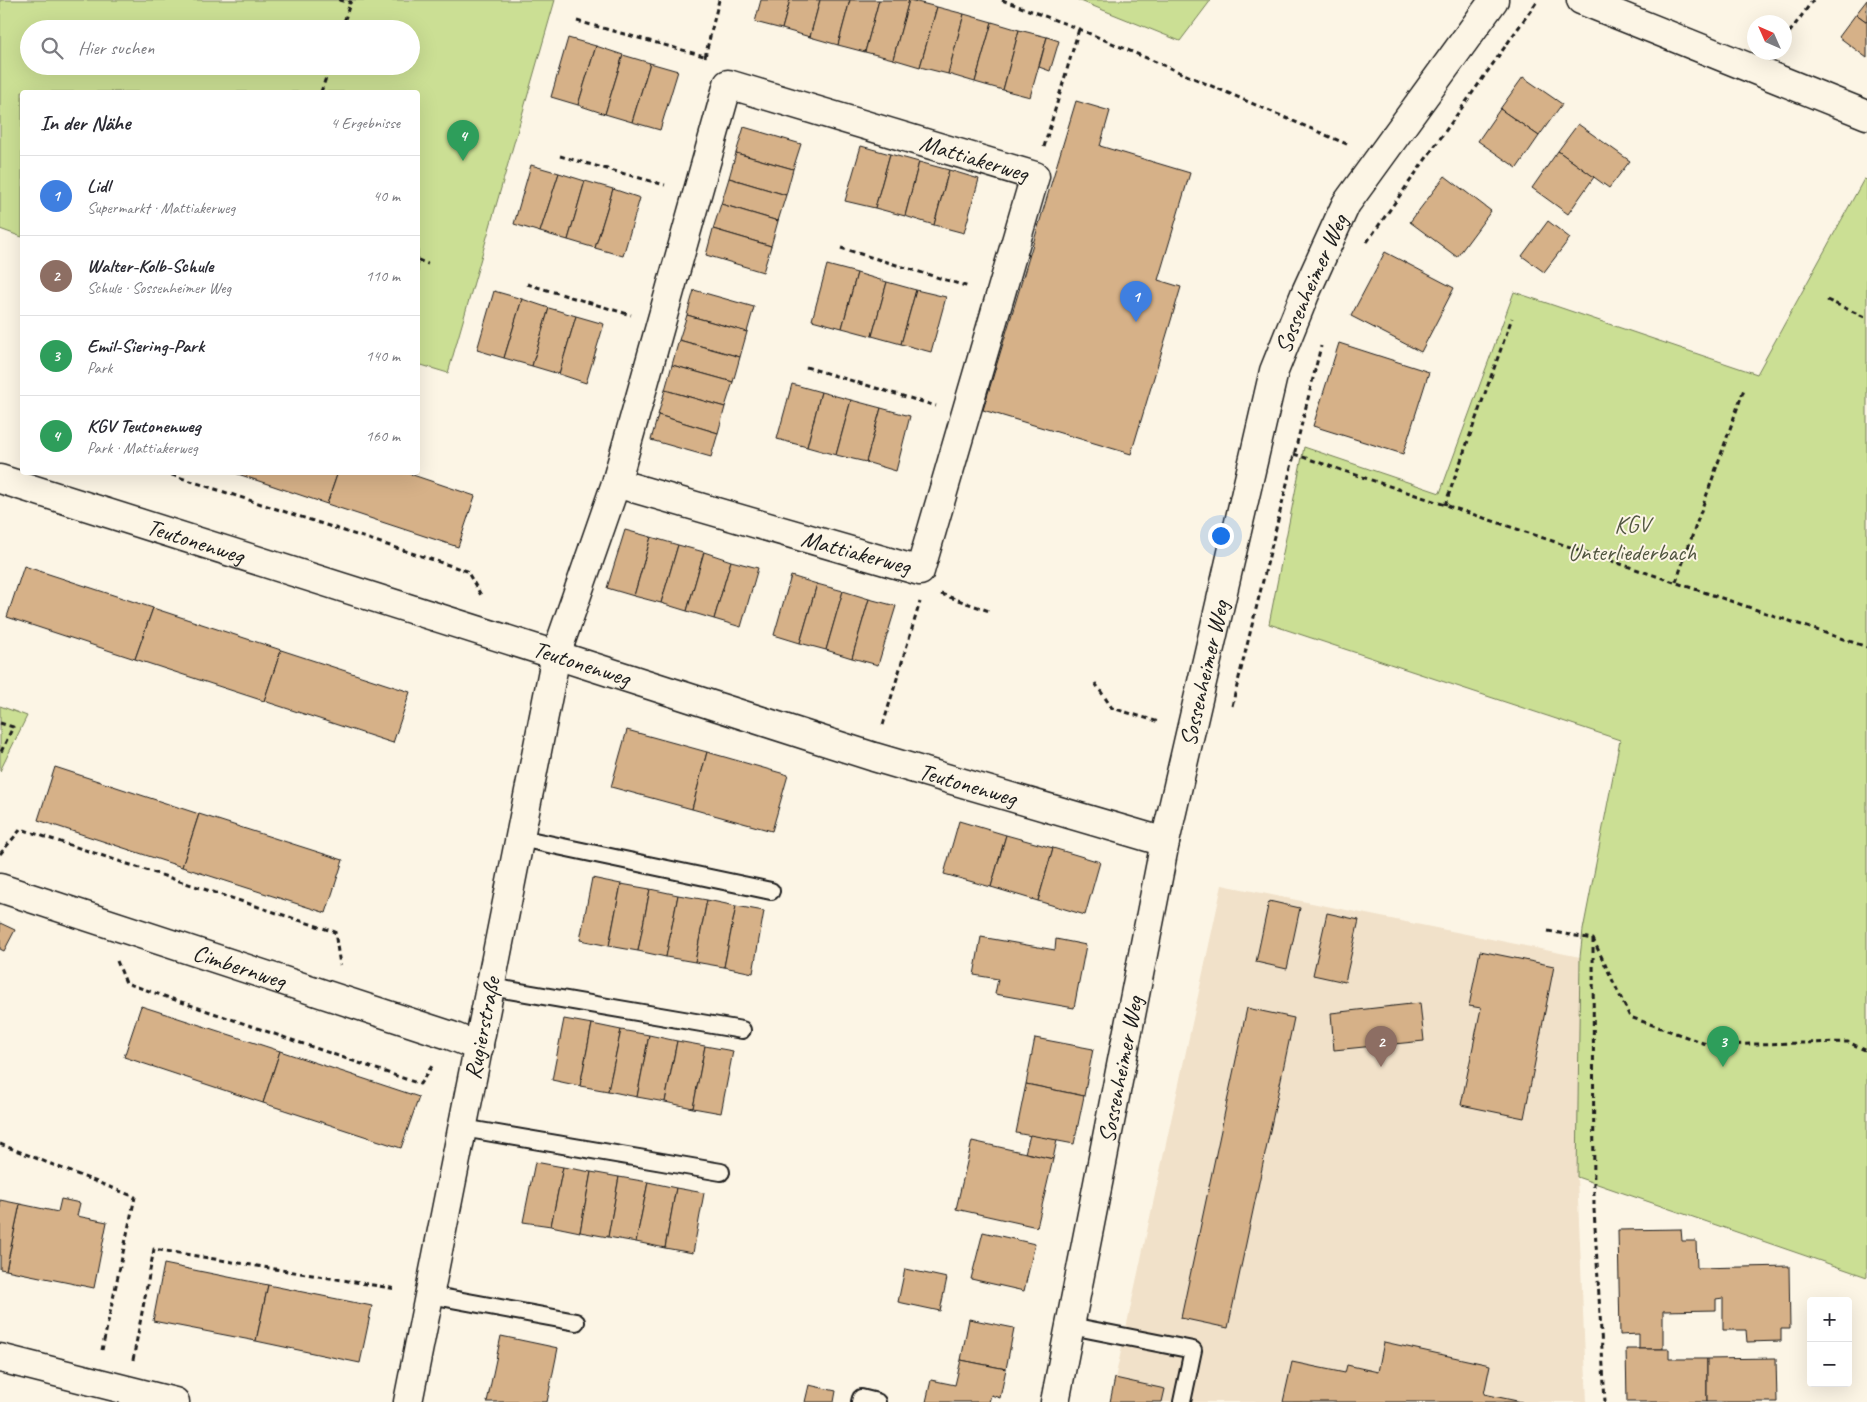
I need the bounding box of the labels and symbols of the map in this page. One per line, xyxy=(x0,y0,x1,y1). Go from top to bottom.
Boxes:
north arrow xyxy=(1747,15,1792,60)
pin: 4 xyxy=(447,120,479,161)
street label: Mattiakerweg xyxy=(916,127,1033,189)
street label: Sossenheimer Weg xyxy=(1268,208,1355,358)
pin: 1 xyxy=(1120,281,1152,322)
park label: KGV Unterliederbach xyxy=(1568,509,1697,567)
street label: Teutonenweg xyxy=(143,511,250,571)
street label: Mattiakerweg xyxy=(798,523,915,581)
your location xyxy=(1208,523,1234,549)
street label: Sossenheimer Weg xyxy=(1173,596,1236,749)
street label: Teutonenweg xyxy=(529,634,636,694)
street label: Teutonenweg xyxy=(916,756,1023,814)
street label: Cimbernweg xyxy=(189,937,291,996)
street label: Rugierstraße xyxy=(457,973,507,1082)
street label: Sossenheimer Weg xyxy=(1091,992,1150,1145)
pin: 2 xyxy=(1365,1026,1397,1067)
pin: 3 xyxy=(1707,1026,1739,1067)

